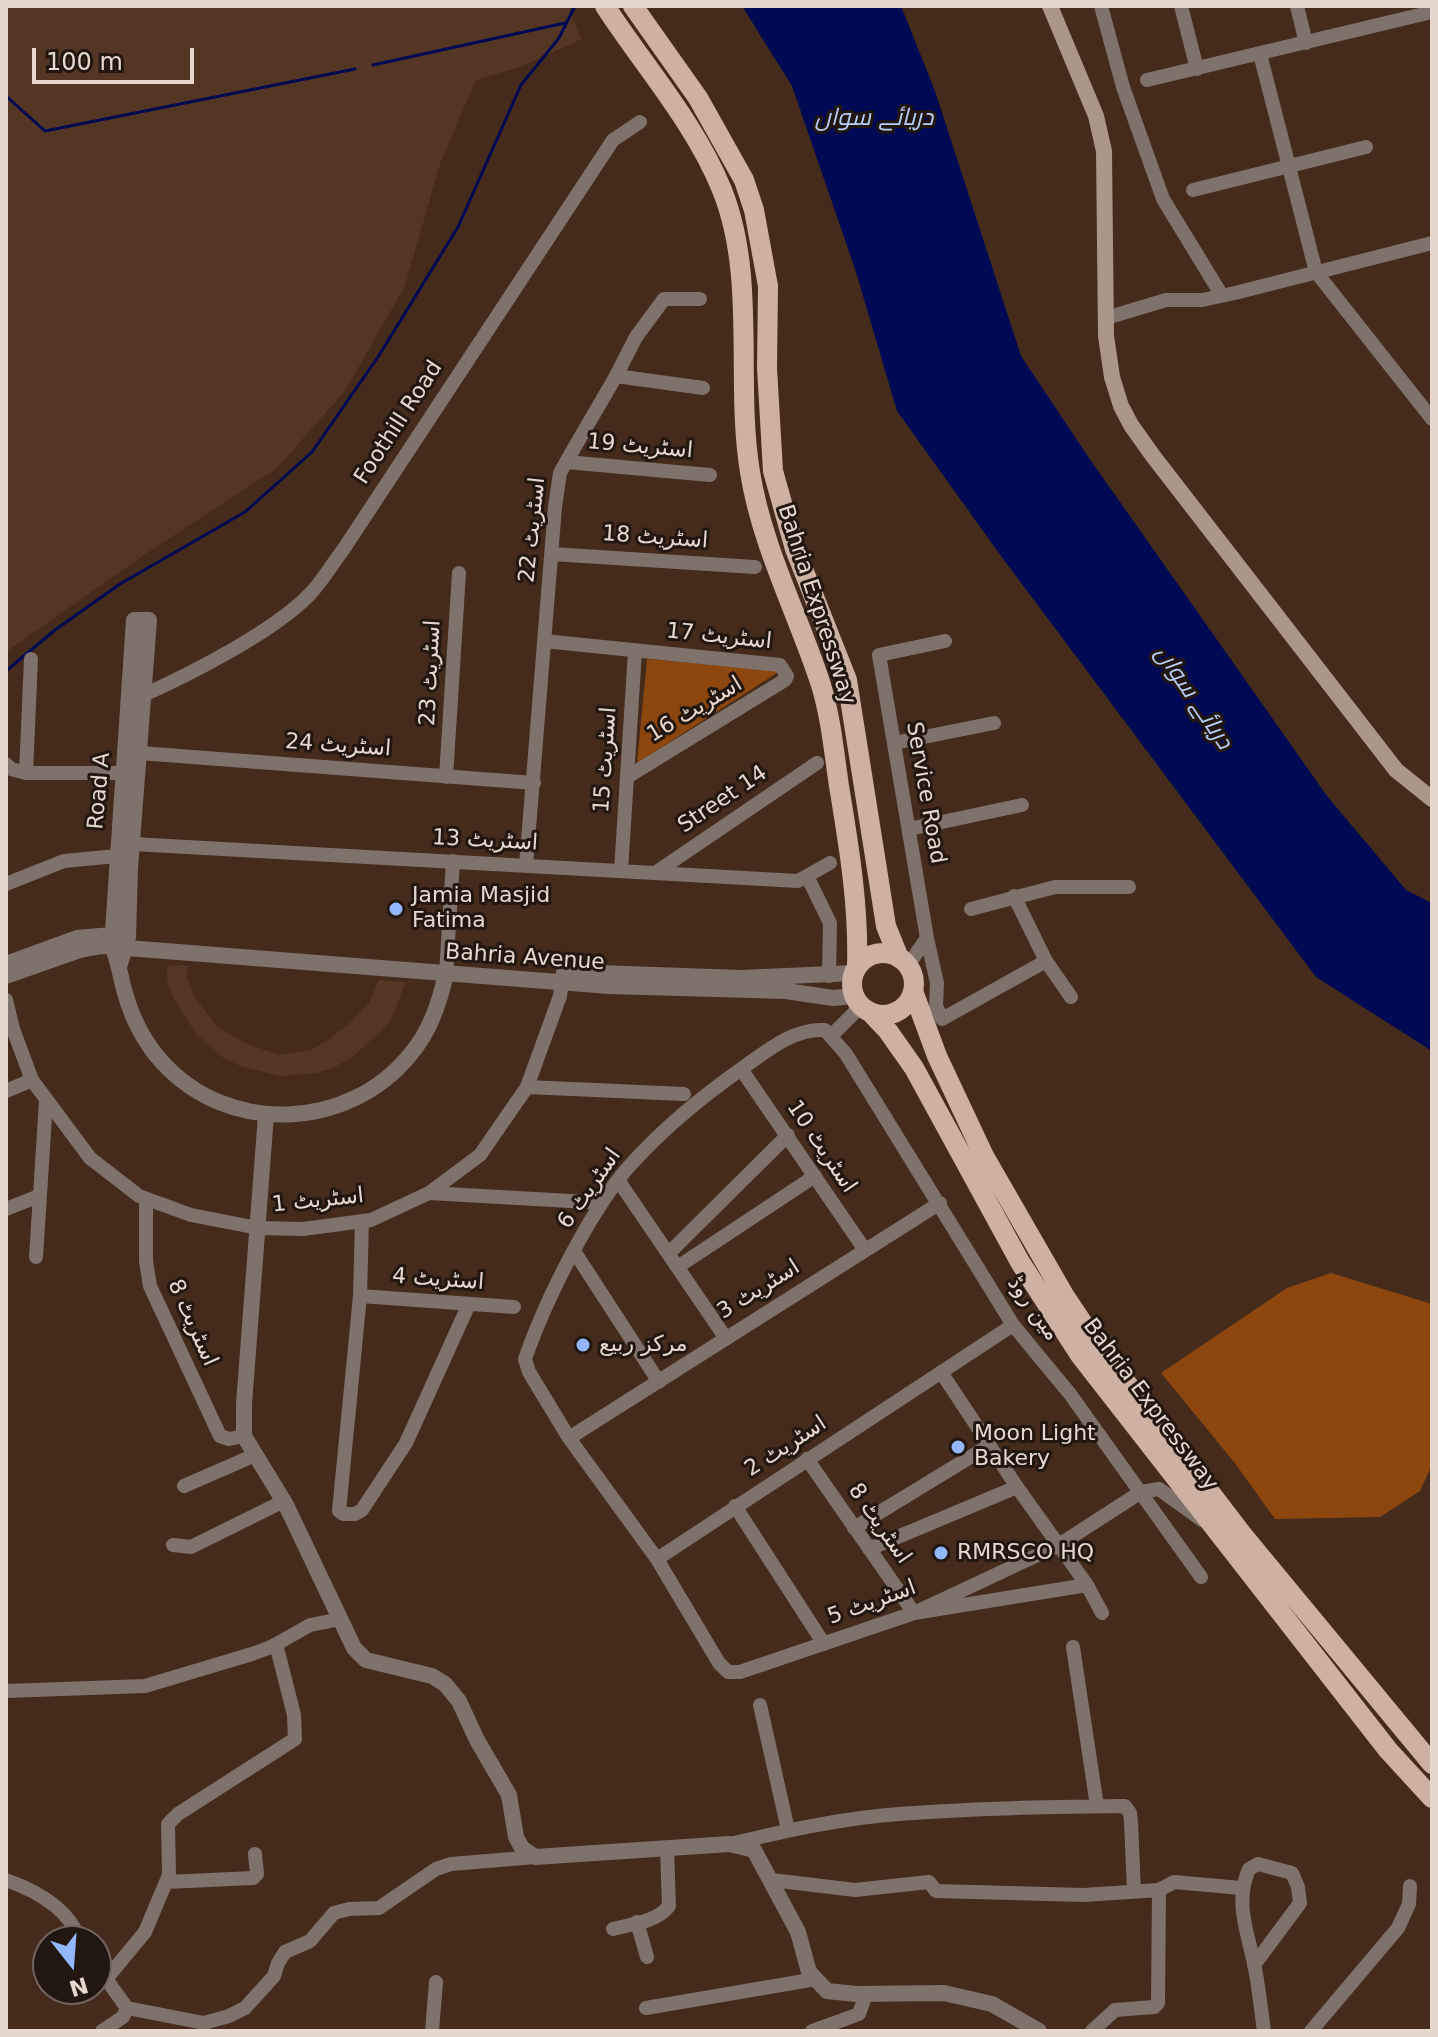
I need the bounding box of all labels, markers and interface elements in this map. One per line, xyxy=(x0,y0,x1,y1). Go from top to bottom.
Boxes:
scale bar xyxy=(36,32,198,82)
text: 100 m xyxy=(46,48,123,76)
water label: دریائے سواں xyxy=(815,105,933,133)
street label: Foothill Road xyxy=(349,356,449,490)
street label: اسٹریٹ 19 xyxy=(586,429,694,465)
street label: اسٹریٹ 22 xyxy=(514,476,552,584)
street label: Bahria Expressway xyxy=(771,502,861,708)
street label: اسٹریٹ 18 xyxy=(601,521,709,555)
street label: اسٹریٹ 17 xyxy=(665,618,773,656)
street label: اسٹریٹ 23 xyxy=(415,619,447,727)
water label: دریائے سواں xyxy=(1148,641,1238,755)
street label: اسٹریٹ 16 xyxy=(643,671,747,749)
street label: اسٹریٹ 15 xyxy=(589,706,623,814)
street label: Service Road xyxy=(900,720,950,866)
street label: اسٹریٹ 24 xyxy=(284,729,392,763)
street label: Road A xyxy=(83,751,117,831)
street label: Street 14 xyxy=(673,761,773,839)
street label: اسٹریٹ 13 xyxy=(431,825,539,857)
place label: Jamia Masjid Fatima xyxy=(412,883,550,934)
marker: Jamia Masjid Fatima xyxy=(387,900,405,918)
street label: Bahria Avenue xyxy=(444,939,606,977)
street label: اسٹریٹ 10 xyxy=(780,1096,862,1198)
street label: اسٹریٹ 6 xyxy=(553,1144,627,1234)
street label: اسٹریٹ 1 xyxy=(271,1183,365,1219)
street label: اسٹریٹ 3 xyxy=(713,1254,805,1326)
street label: اسٹریٹ 4 xyxy=(391,1264,485,1296)
street label: مین روڈ xyxy=(1001,1271,1065,1347)
street label: اسٹریٹ 8 xyxy=(161,1276,223,1370)
street label: Bahria Expressway xyxy=(1077,1314,1223,1496)
place label: مرکز ربیع xyxy=(599,1332,688,1358)
marker: مرکز ربیع xyxy=(574,1336,592,1354)
street label: اسٹریٹ 2 xyxy=(740,1411,832,1483)
place label: Moon Light Bakery xyxy=(974,1421,1096,1472)
marker: Moon Light Bakery xyxy=(949,1438,967,1456)
street label: اسٹریٹ 8 xyxy=(842,1479,916,1569)
place label: RMRSCO HQ xyxy=(957,1540,1094,1566)
marker: RMRSCO HQ xyxy=(932,1544,950,1562)
street label: اسٹریٹ 5 xyxy=(824,1575,920,1631)
north arrow xyxy=(32,1925,112,2005)
text: N xyxy=(66,1972,91,2001)

